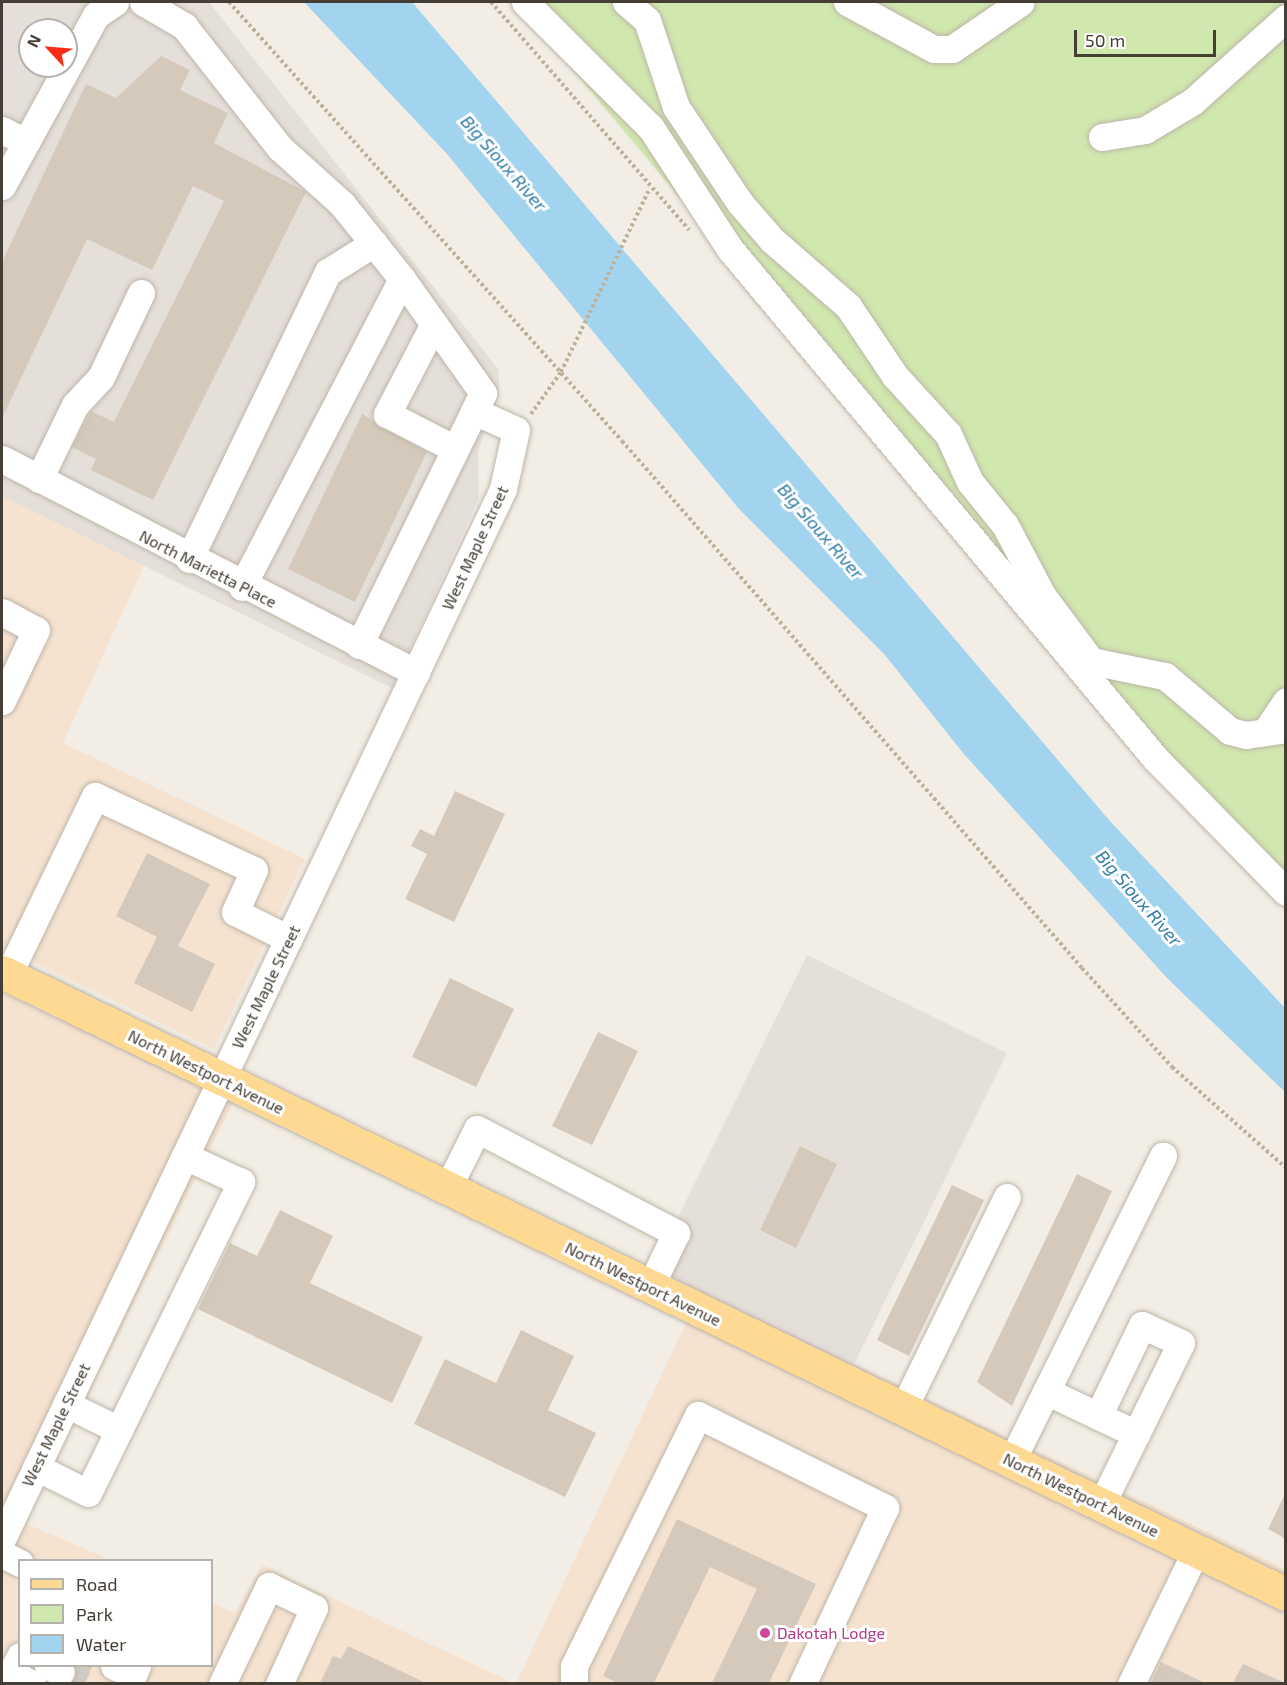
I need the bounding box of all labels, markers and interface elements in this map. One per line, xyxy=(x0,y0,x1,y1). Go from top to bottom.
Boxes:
north arrow xyxy=(18,18,78,78)
scale bar xyxy=(1077,18,1220,56)
text: 50 m xyxy=(1085,29,1125,51)
text: N xyxy=(22,31,44,50)
water label: Big Sioux River xyxy=(456,111,552,215)
water label: Big Sioux River xyxy=(773,479,869,583)
street label: West Maple Street xyxy=(438,483,512,613)
street label: North Marietta Place xyxy=(136,526,280,612)
water label: Big Sioux River xyxy=(1091,846,1187,950)
street label: West Maple Street xyxy=(228,922,304,1052)
street label: North Westport Avenue xyxy=(125,1026,287,1118)
street label: North Westport Avenue xyxy=(562,1238,724,1330)
street label: West Maple Street xyxy=(18,1360,94,1490)
street label: North Westport Avenue xyxy=(1000,1449,1162,1541)
legend xyxy=(18,1559,213,1667)
text: Road xyxy=(76,1573,117,1595)
text: Park xyxy=(76,1603,113,1625)
place label: Dakotah Lodge xyxy=(777,1623,885,1643)
marker: Dakotah Lodge xyxy=(758,1626,772,1640)
text: Water xyxy=(76,1633,126,1655)

